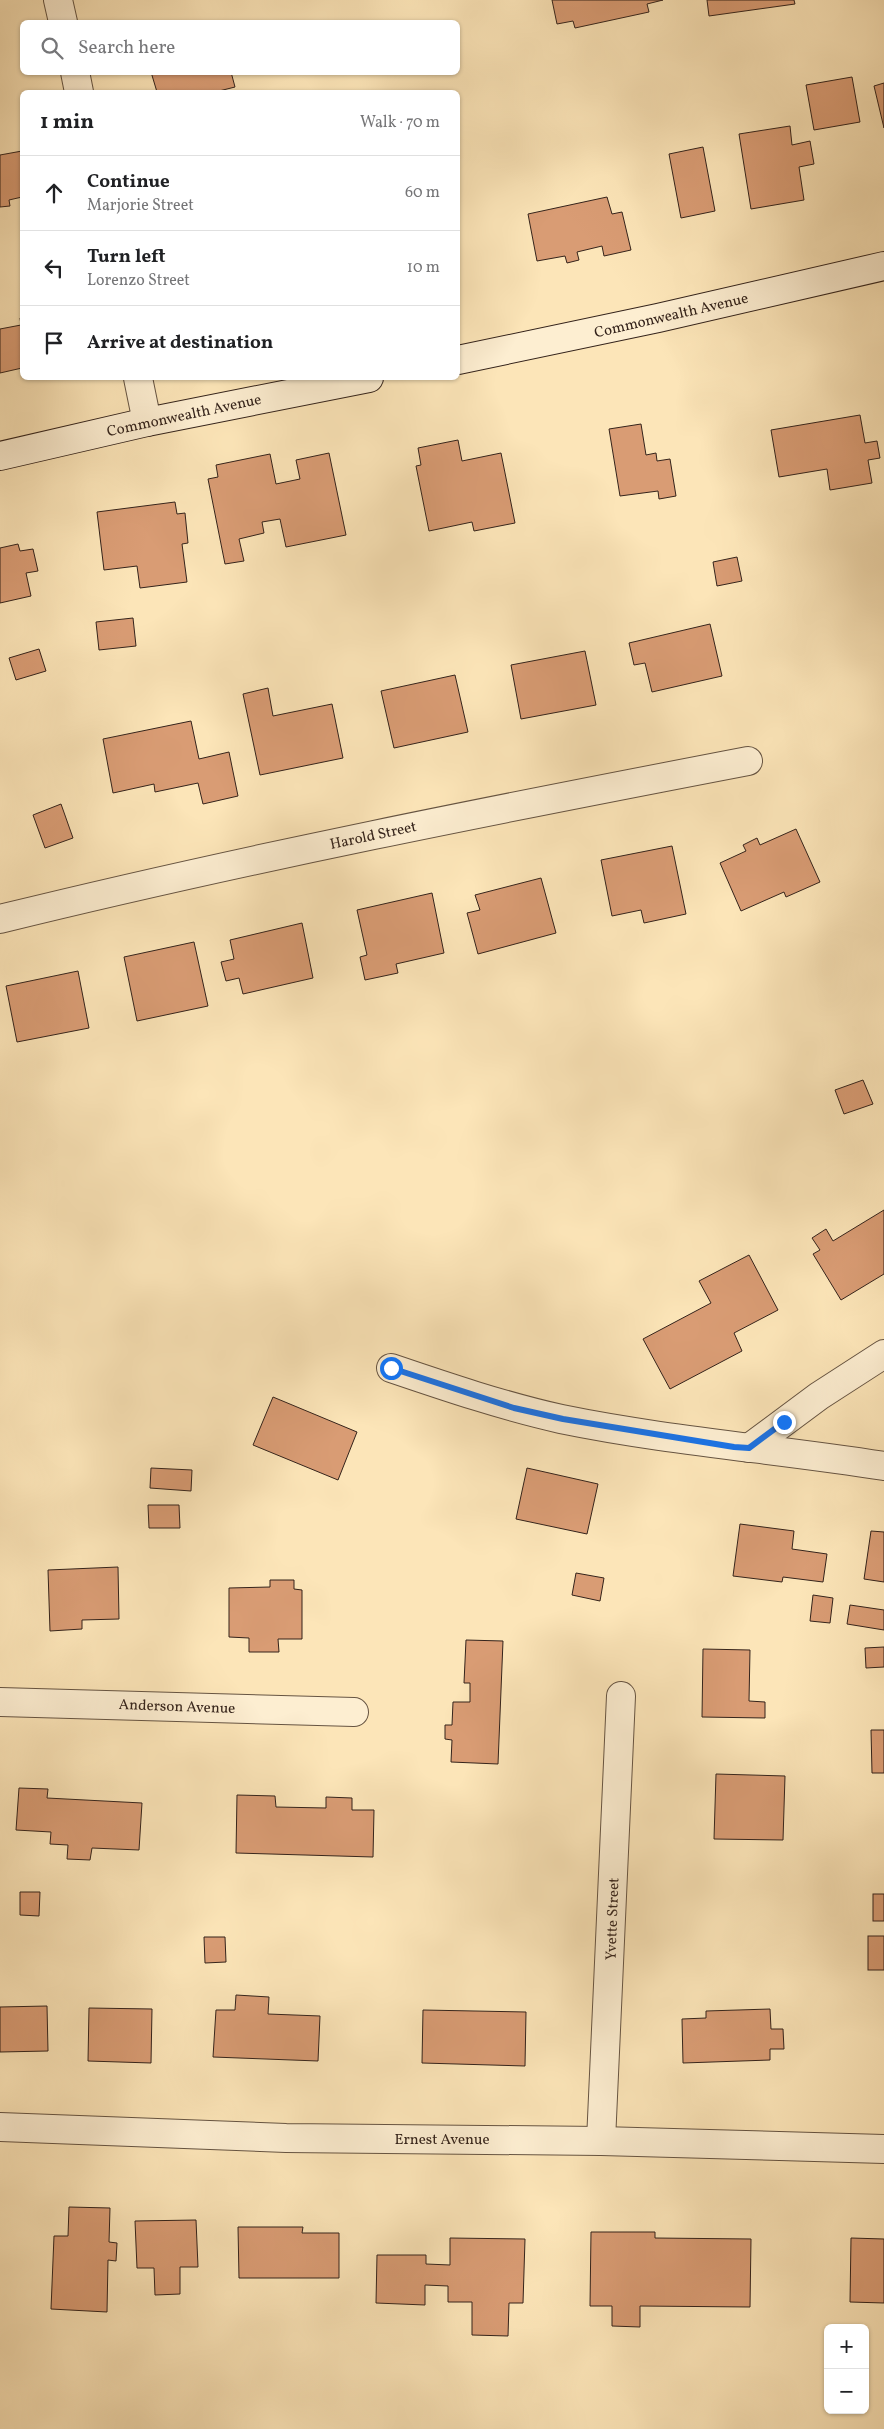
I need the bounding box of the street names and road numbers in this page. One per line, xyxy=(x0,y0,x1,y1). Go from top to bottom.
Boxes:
street label: Commonwealth Avenue xyxy=(592,289,750,344)
street label: Commonwealth Avenue xyxy=(105,390,264,443)
street label: Harold Street xyxy=(328,817,419,856)
street label: Anderson Avenue xyxy=(118,1695,236,1720)
street label: Yvette Street xyxy=(602,1877,625,1961)
street label: Ernest Avenue xyxy=(394,2130,490,2151)

